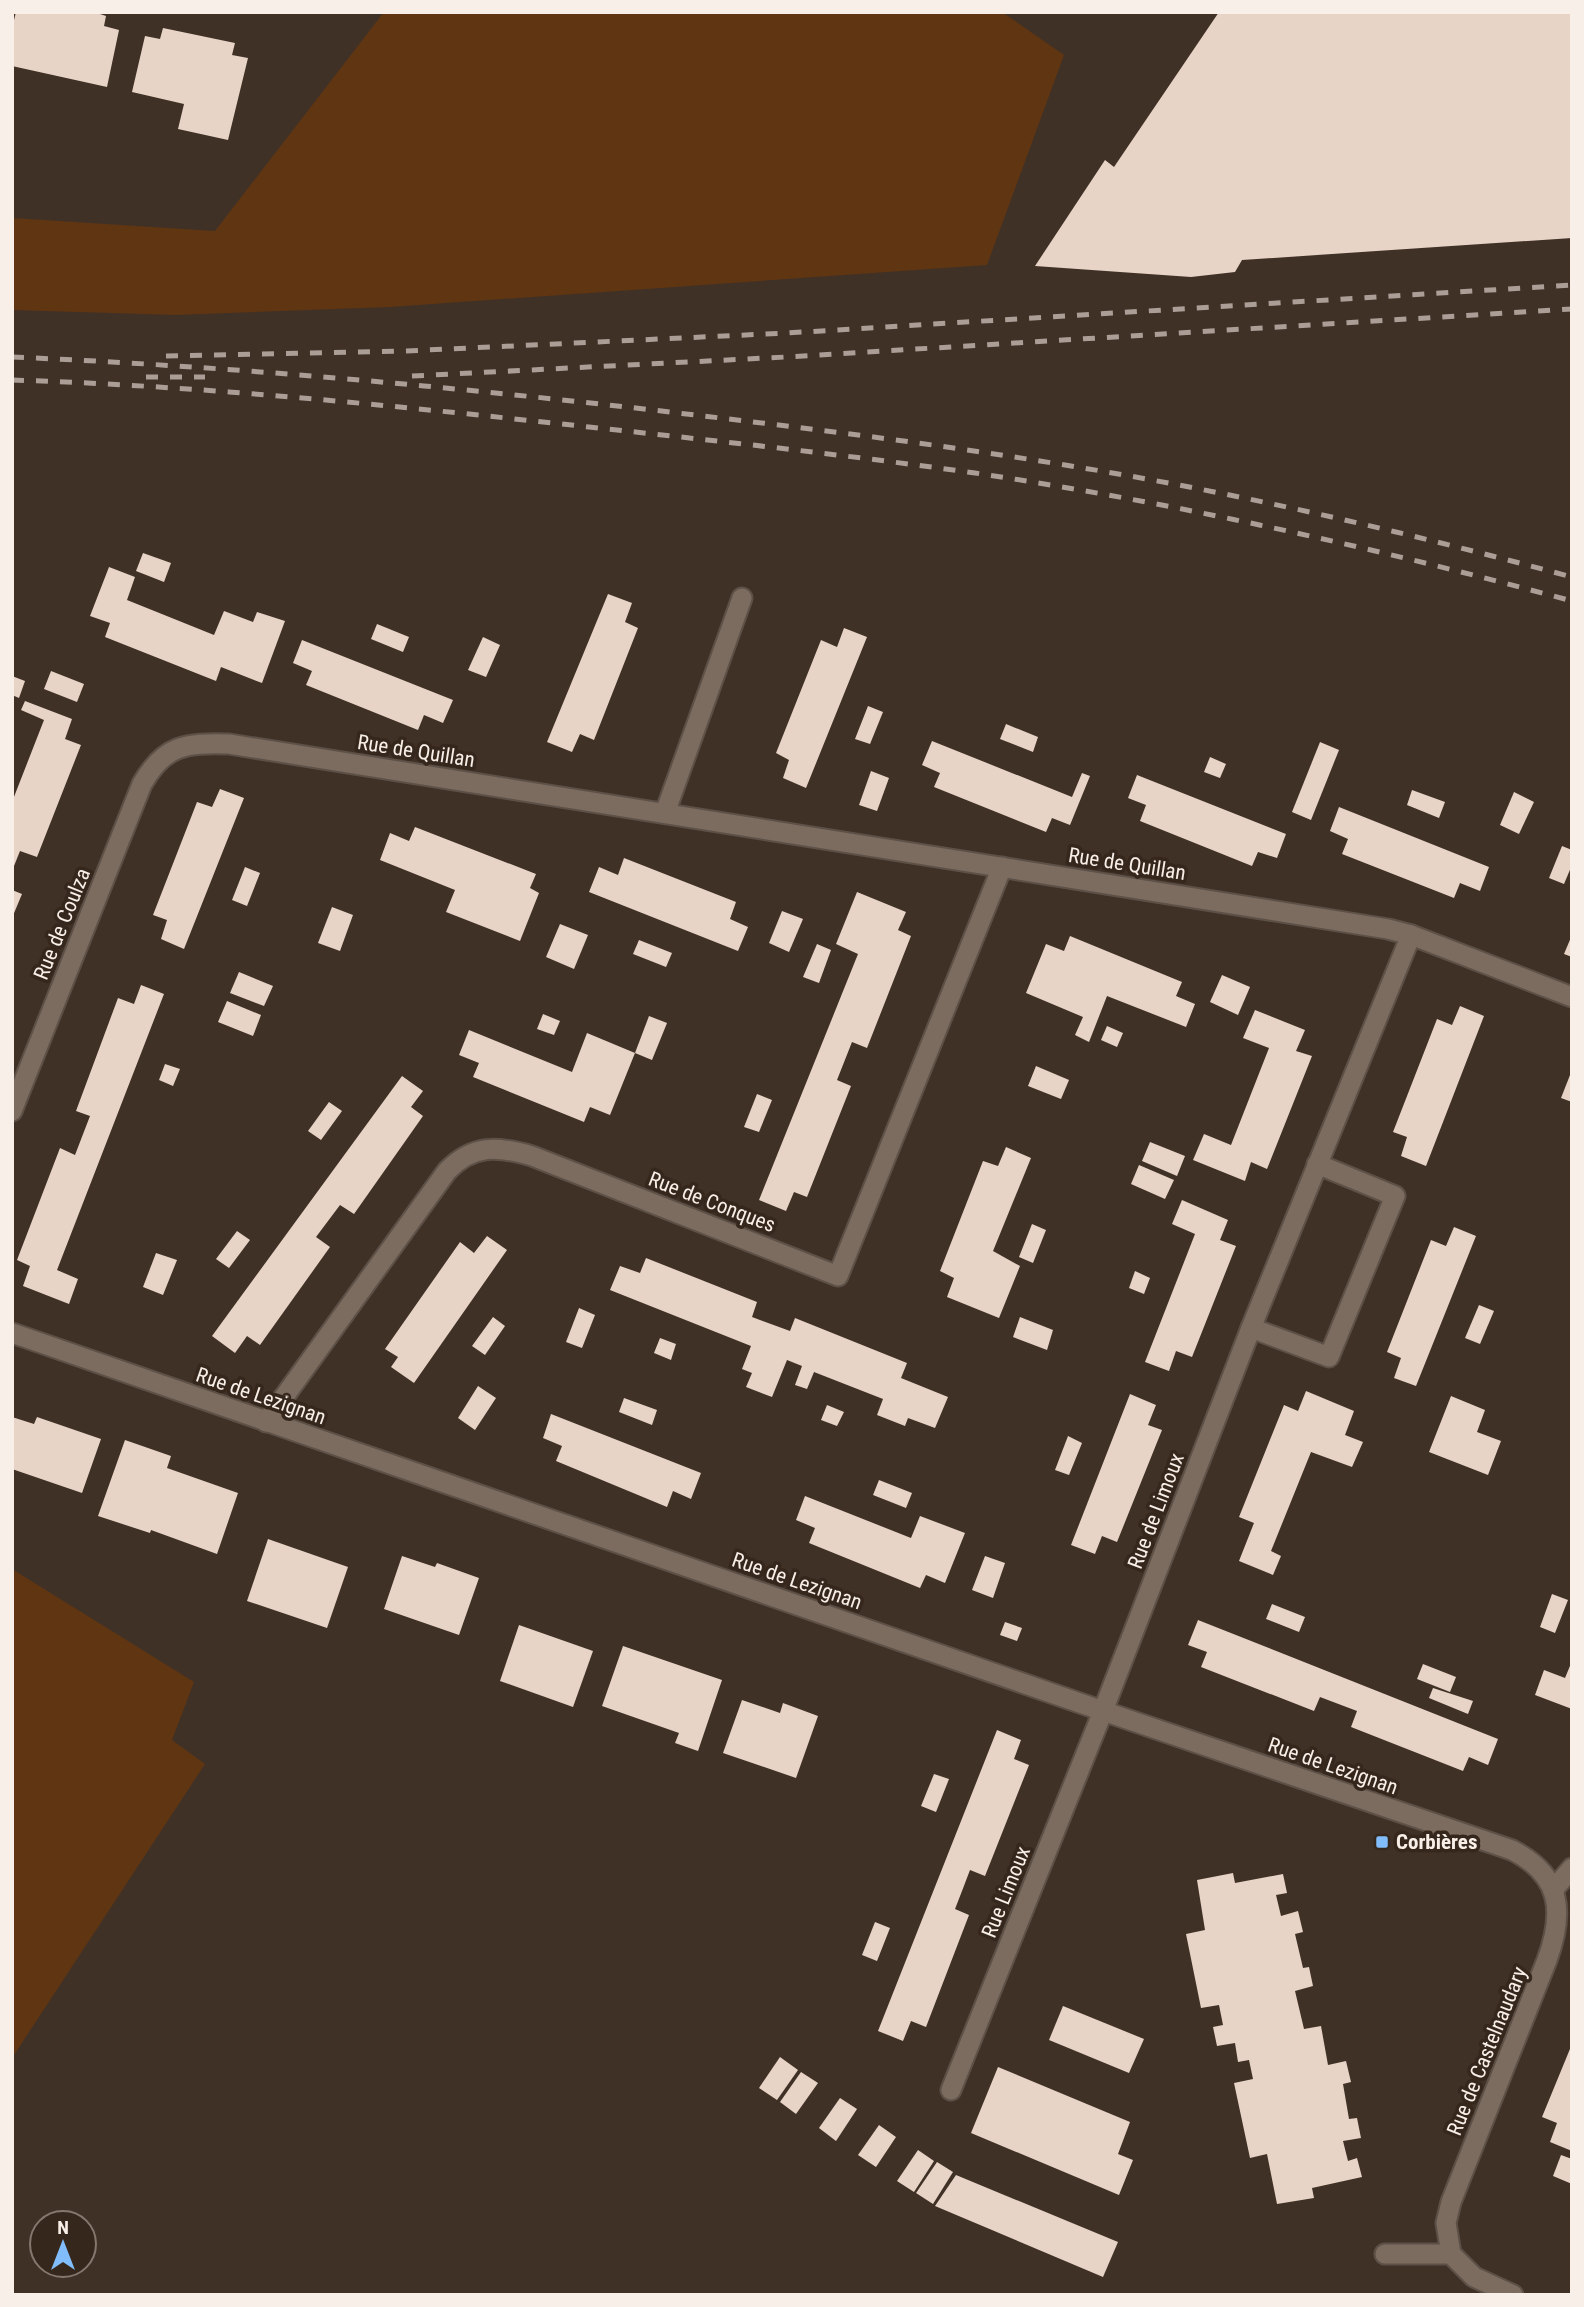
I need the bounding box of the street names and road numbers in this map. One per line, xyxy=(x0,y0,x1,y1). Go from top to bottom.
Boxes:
street label: Rue de Quillan xyxy=(356,730,476,772)
street label: Rue de Quillan xyxy=(1067,843,1187,885)
street label: Rue de Coulza xyxy=(29,865,95,983)
street label: Rue de Conques xyxy=(645,1167,779,1237)
street label: Rue de Lezignan xyxy=(193,1363,329,1429)
street label: Rue de Limoux xyxy=(1123,1450,1189,1572)
street label: Rue de Lezignan xyxy=(729,1548,865,1614)
street label: Rue de Lezignan xyxy=(1265,1733,1401,1799)
street label: Rue Limoux xyxy=(977,1843,1035,1941)
street label: Rue de Castelnaudary xyxy=(1442,1963,1532,2139)

